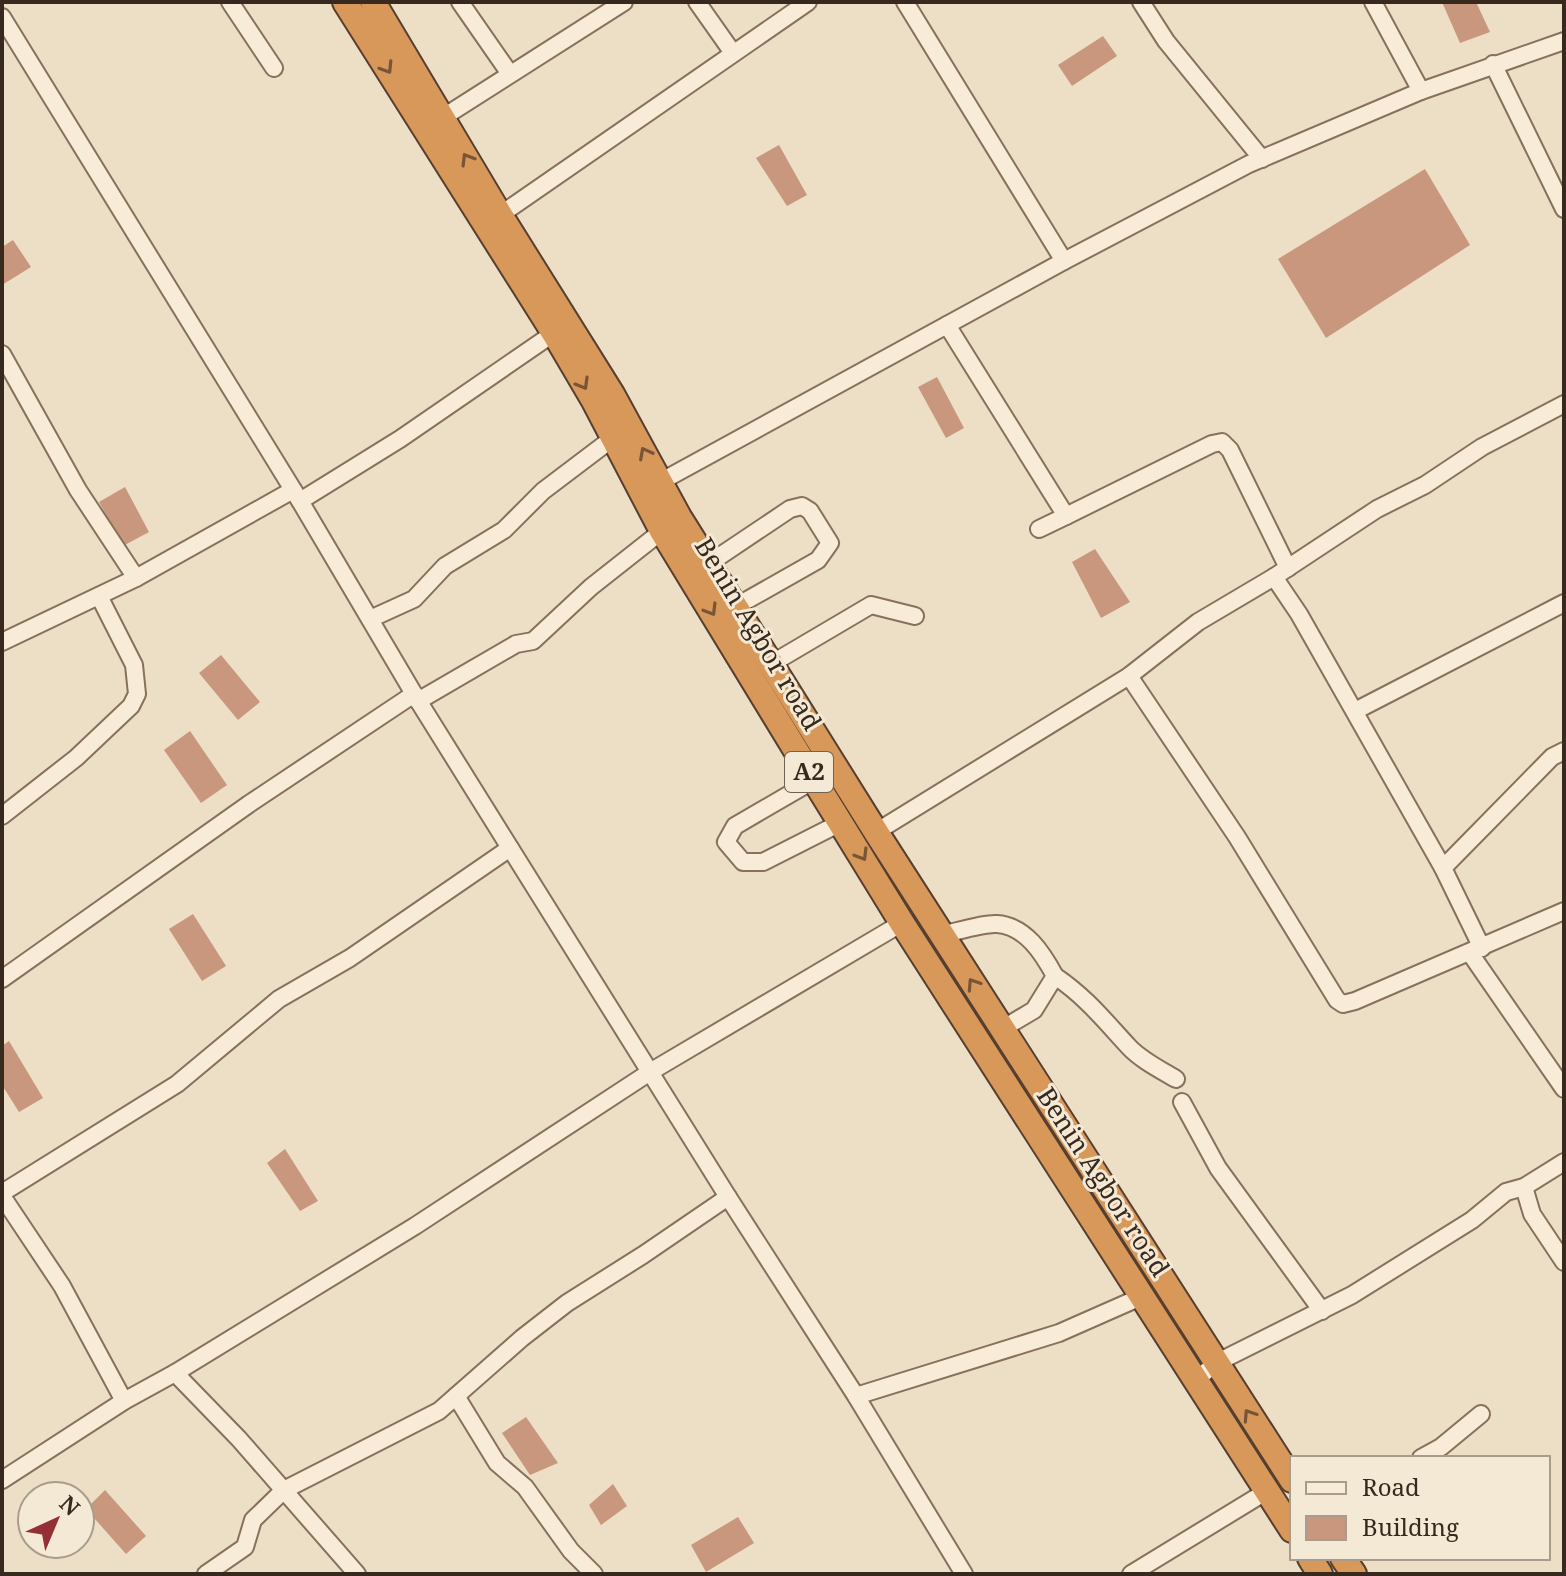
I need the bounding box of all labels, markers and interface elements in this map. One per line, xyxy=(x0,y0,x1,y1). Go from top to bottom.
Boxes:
one-way arrow xyxy=(377,59,392,74)
one-way arrow xyxy=(461,153,476,168)
one-way arrow xyxy=(573,375,589,390)
one-way arrow xyxy=(639,447,654,462)
street label: Benin Agbor road xyxy=(687,530,831,737)
one-way arrow xyxy=(701,601,716,616)
road number: A2 xyxy=(785,752,833,792)
one-way arrow xyxy=(852,846,868,861)
one-way arrow xyxy=(967,978,982,993)
street label: Benin Agbor road xyxy=(1029,1080,1179,1283)
one-way arrow xyxy=(1244,1409,1259,1424)
legend xyxy=(1290,1456,1550,1560)
text: Road xyxy=(1362,1470,1420,1503)
north arrow xyxy=(16,1480,96,1560)
text: N xyxy=(54,1488,87,1522)
text: Building xyxy=(1362,1510,1459,1543)

